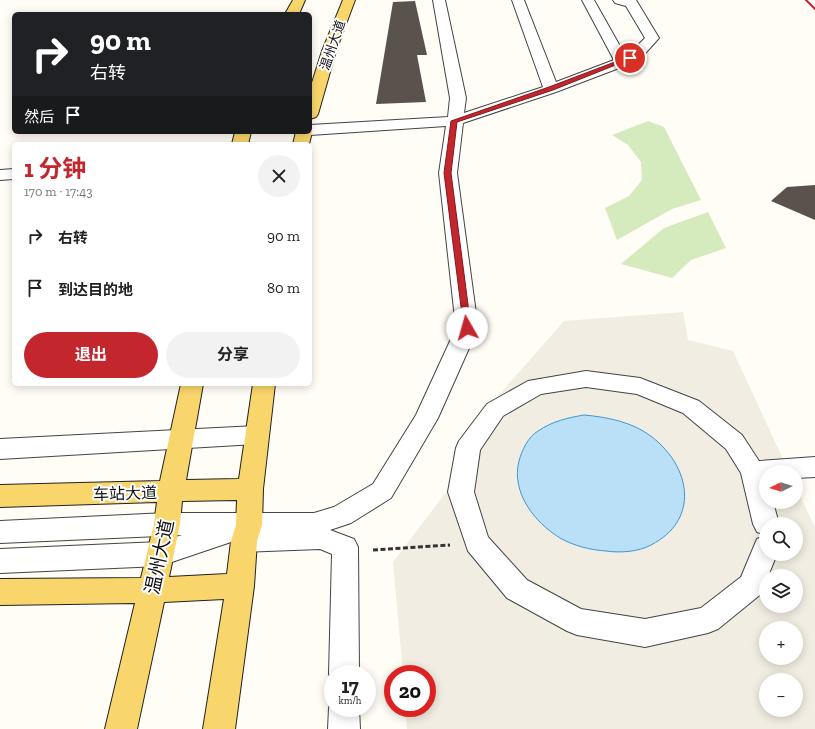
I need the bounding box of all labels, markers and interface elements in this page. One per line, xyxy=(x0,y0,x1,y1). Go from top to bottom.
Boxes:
street label: 温州大道 xyxy=(317,18,348,72)
text: 90 m xyxy=(90,24,151,57)
icon: right xyxy=(24,28,76,80)
pin xyxy=(613,41,647,75)
icon: arrive xyxy=(619,47,641,69)
text: 右转 xyxy=(90,62,126,84)
icon: arrive xyxy=(62,104,84,126)
text: 然后 xyxy=(24,108,54,126)
text: 1 分钟 xyxy=(24,154,86,183)
button: close xyxy=(258,155,300,197)
text: 170 m · 17:43 xyxy=(24,184,93,199)
icon: right xyxy=(24,225,46,247)
text: 90 m xyxy=(267,227,300,245)
text: 右转 xyxy=(58,229,88,247)
icon: arrive xyxy=(24,277,46,299)
text: 80 m xyxy=(267,279,300,297)
text: 到达目的地 xyxy=(58,281,133,299)
position arrow xyxy=(446,307,488,349)
button: 退出 xyxy=(24,332,158,378)
button: 分享 xyxy=(166,332,300,378)
north arrow xyxy=(759,465,803,509)
map controls xyxy=(759,465,803,717)
street label: 车站大道 xyxy=(93,483,157,504)
button: search xyxy=(759,517,803,561)
street label: 温州大道 xyxy=(140,518,179,597)
button: layers xyxy=(759,569,803,613)
button: + xyxy=(759,621,803,665)
speed limit sign: 20 xyxy=(384,665,436,717)
button: − xyxy=(759,673,803,717)
text: 17 xyxy=(341,674,359,698)
text: km/h xyxy=(339,695,361,707)

